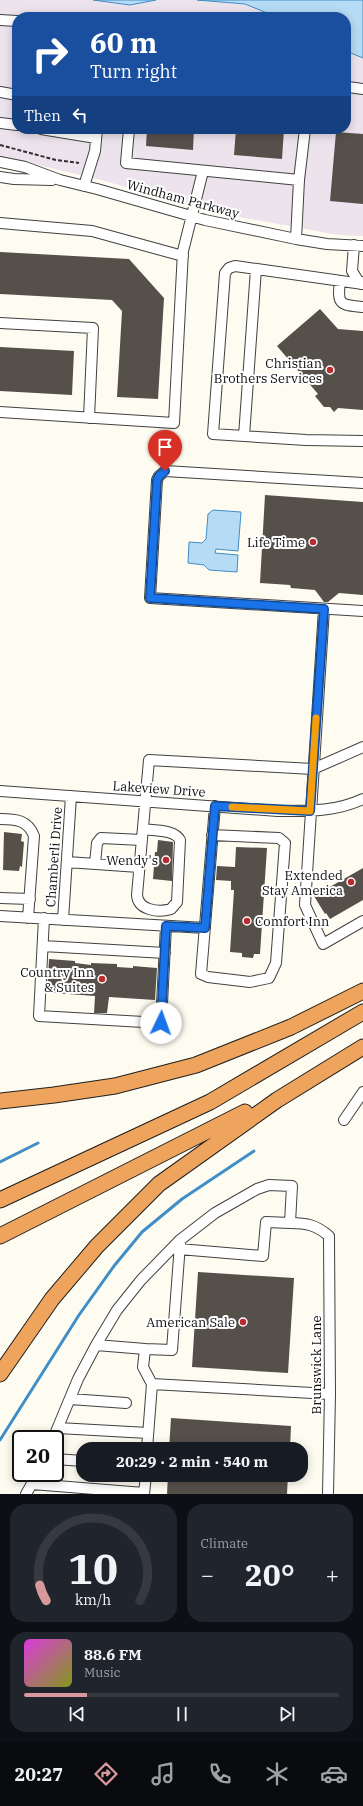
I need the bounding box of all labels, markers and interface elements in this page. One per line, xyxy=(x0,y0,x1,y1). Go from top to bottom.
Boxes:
text: 60 m xyxy=(90,24,157,61)
icon: right xyxy=(24,28,76,80)
text: Turn right xyxy=(90,60,177,83)
icon: left xyxy=(69,104,91,126)
text: Then xyxy=(24,106,61,125)
street label: Windham Parkway xyxy=(125,176,241,222)
place label: Christian Brothers Services xyxy=(214,355,322,387)
marker: Christian Brothers Services xyxy=(325,365,335,375)
pin xyxy=(148,430,182,471)
icon: arrive xyxy=(154,436,176,458)
place label: Life Time xyxy=(247,534,305,551)
marker: Life Time xyxy=(308,537,318,547)
street label: Lakeview Drive xyxy=(112,777,206,801)
street label: Chamberli Drive xyxy=(42,806,66,908)
place label: Wendy's xyxy=(106,852,158,869)
marker: Wendy's xyxy=(161,855,171,865)
place label: Extended Stay America xyxy=(262,867,343,899)
marker: Extended Stay America xyxy=(346,877,356,887)
place label: Comfort Inn xyxy=(255,913,329,930)
marker: Comfort Inn xyxy=(242,916,252,926)
place label: Country Inn & Suites xyxy=(20,964,94,996)
marker: Country Inn & Suites xyxy=(97,974,107,984)
position arrow xyxy=(140,1002,182,1044)
place label: American Sale xyxy=(146,1314,235,1331)
street label: Brunswick Lane xyxy=(308,1315,325,1414)
marker: American Sale xyxy=(238,1317,248,1327)
speed limit sign: 20 xyxy=(12,1430,64,1482)
text: 20:29 · 2 min · 540 m xyxy=(116,1452,268,1471)
text: Climate xyxy=(201,1535,248,1552)
text: 10 xyxy=(68,1541,118,1595)
text: 20° xyxy=(245,1555,295,1594)
text: − xyxy=(201,1560,214,1589)
text: + xyxy=(326,1560,339,1589)
text: km/h xyxy=(75,1590,111,1609)
text: 88.6 FM xyxy=(84,1645,142,1664)
text: Music xyxy=(84,1664,121,1681)
icon: previous xyxy=(66,1703,88,1725)
icon: pause xyxy=(171,1703,193,1725)
icon: next xyxy=(276,1703,298,1725)
icon: directions xyxy=(92,1760,120,1788)
icon: music xyxy=(149,1760,177,1788)
icon: phone xyxy=(206,1760,234,1788)
icon: climate xyxy=(263,1760,291,1788)
icon: car xyxy=(320,1760,348,1788)
text: 20:27 xyxy=(15,1763,63,1786)

